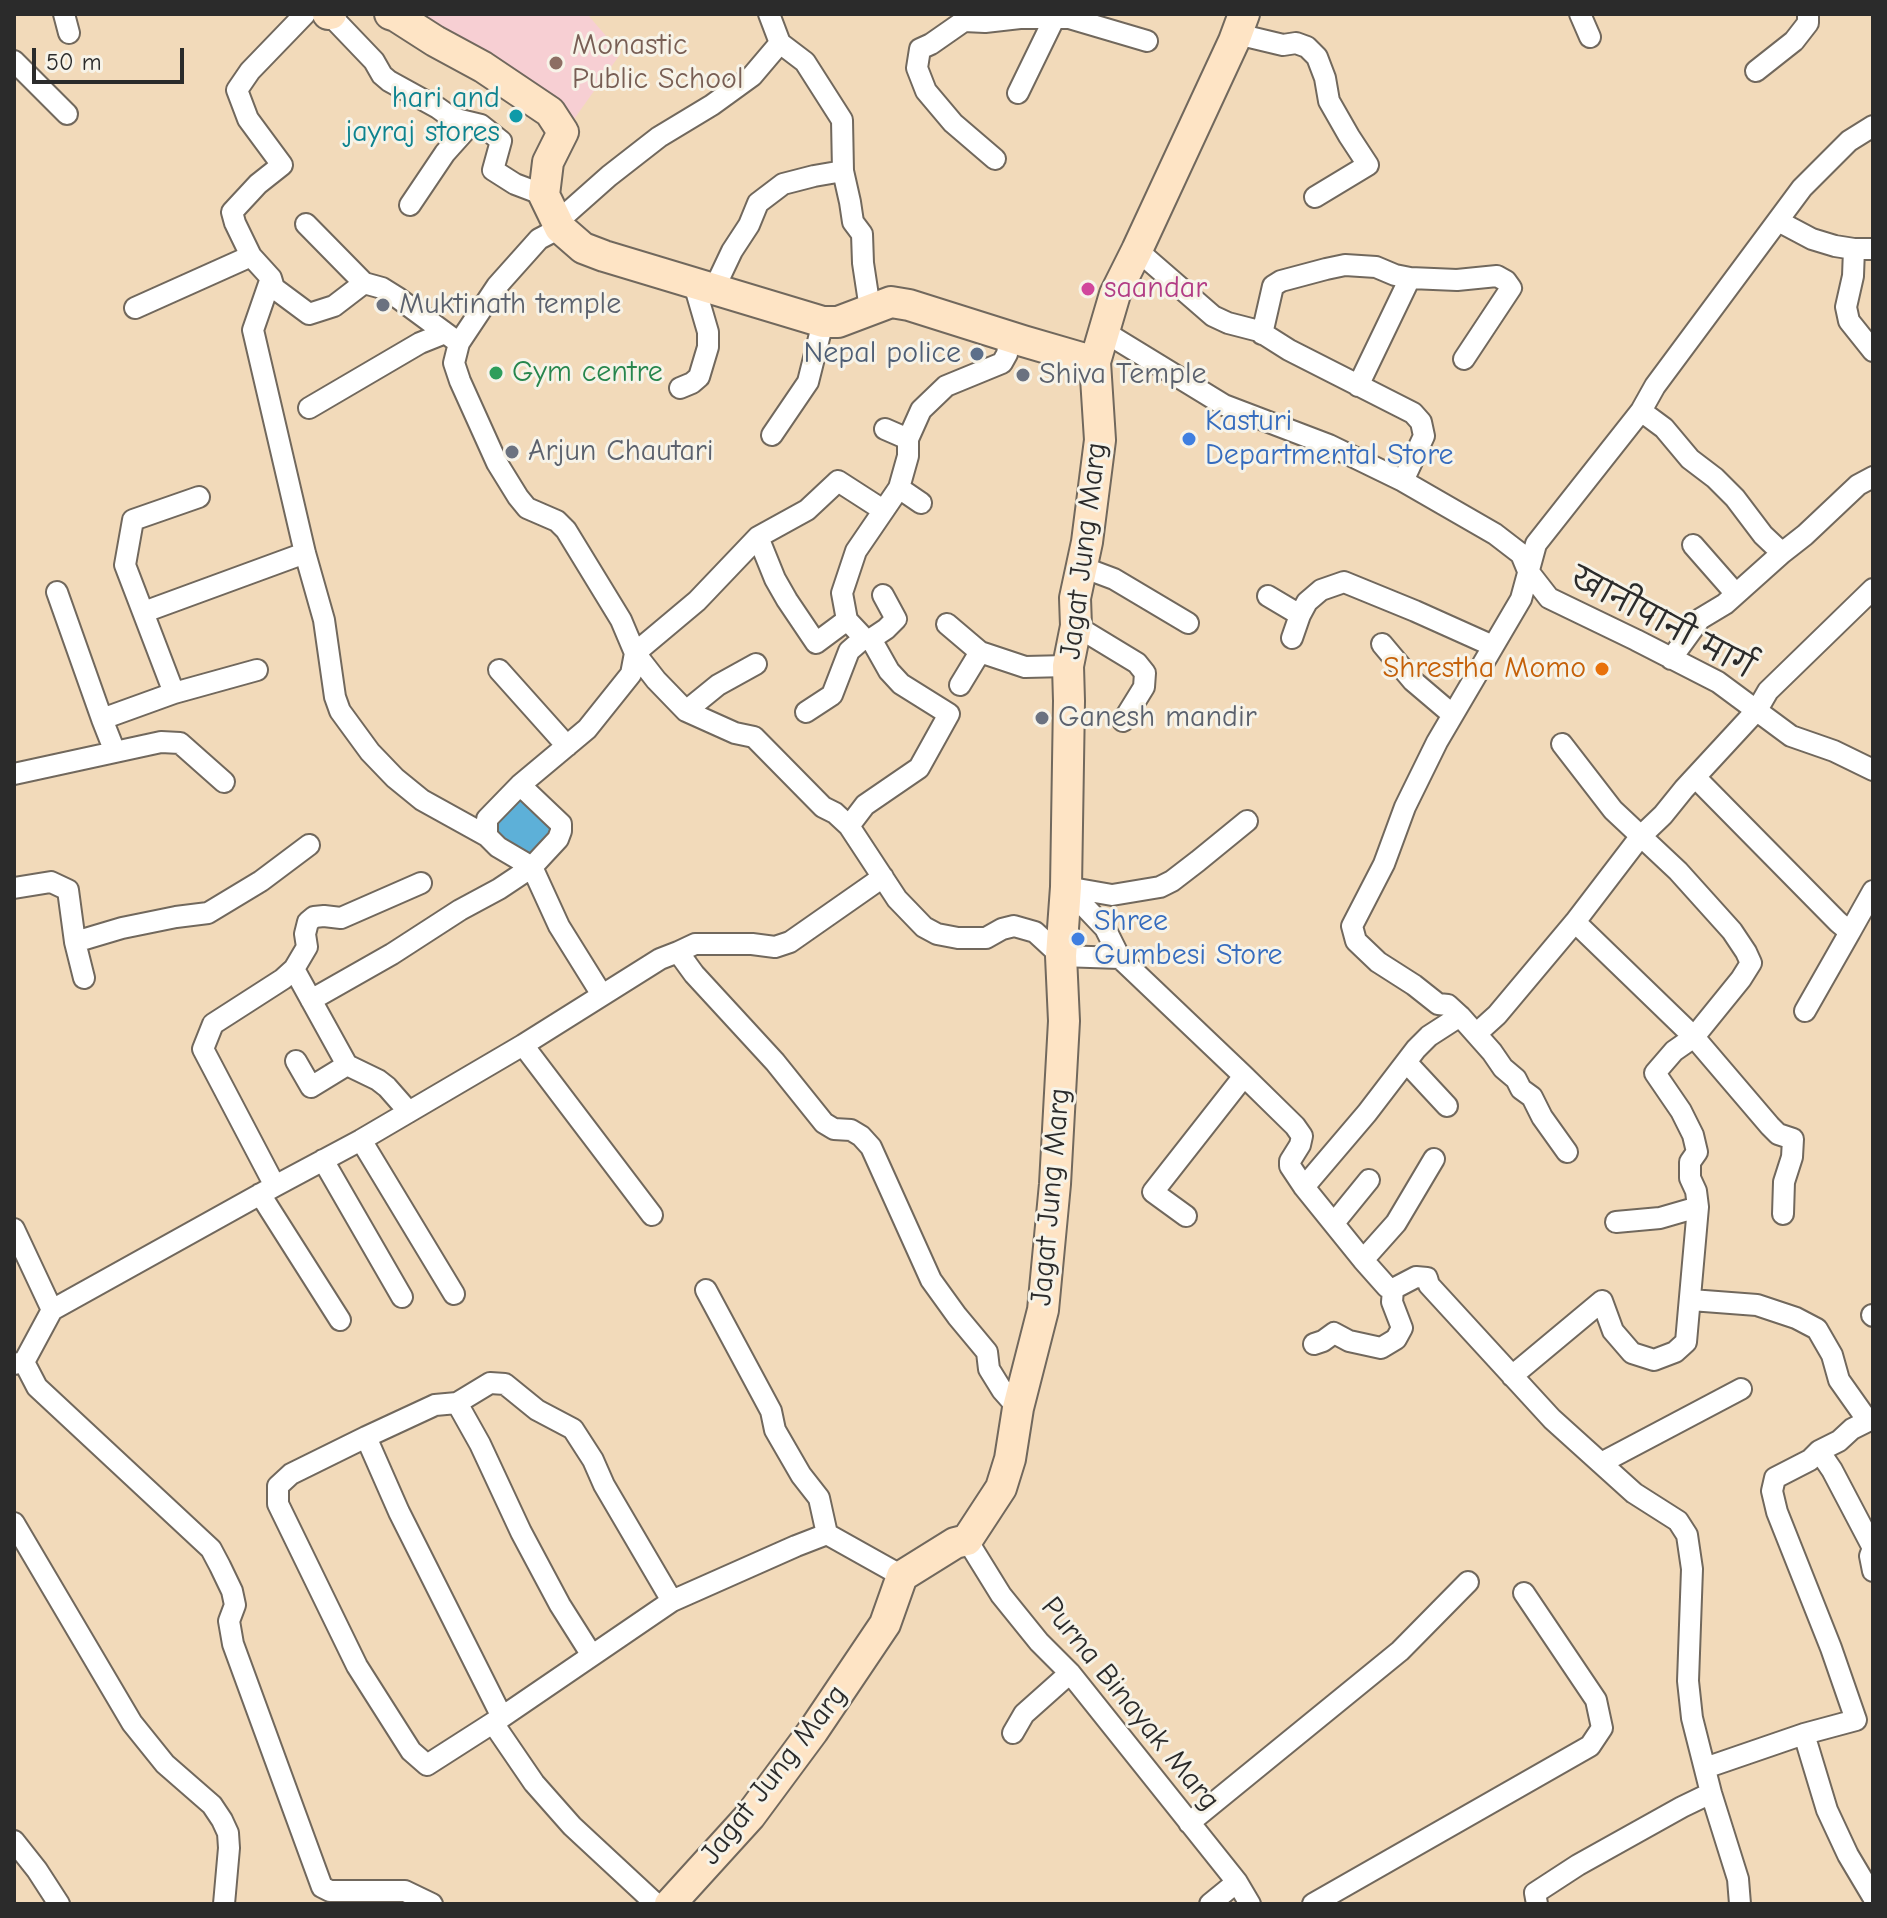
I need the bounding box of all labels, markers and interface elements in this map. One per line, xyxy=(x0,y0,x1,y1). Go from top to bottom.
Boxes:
place label: Monastic Public School xyxy=(572,28,743,98)
scale bar xyxy=(36,32,188,82)
text: 50 m xyxy=(46,48,102,76)
marker: Monastic Public School xyxy=(547,54,565,72)
place label: hari and jayraj stores xyxy=(345,81,500,152)
marker: hari and jayraj stores xyxy=(507,107,525,125)
place label: saandar xyxy=(1104,271,1207,307)
marker: saandar xyxy=(1079,280,1097,298)
place label: Muktinath temple xyxy=(399,287,621,323)
marker: Muktinath temple xyxy=(374,296,392,314)
place label: Nepal police xyxy=(804,336,961,372)
marker: Nepal police xyxy=(968,345,986,363)
place label: Gym centre xyxy=(512,355,663,391)
place label: Shiva Temple xyxy=(1039,357,1207,393)
marker: Gym centre xyxy=(487,364,505,382)
marker: Shiva Temple xyxy=(1014,366,1032,384)
place label: Kasturi Departmental Store xyxy=(1205,404,1454,474)
marker: Kasturi Departmental Store xyxy=(1180,430,1198,448)
place label: Arjun Chautari xyxy=(528,434,714,470)
street label: Jagat Jung Marg xyxy=(1053,440,1115,662)
marker: Arjun Chautari xyxy=(503,443,521,461)
street label: खानीपानी मार्ग xyxy=(1564,561,1760,687)
place label: Shrestha Momo xyxy=(1383,651,1586,687)
marker: Shrestha Momo xyxy=(1593,660,1611,678)
place label: Ganesh mandir xyxy=(1058,700,1257,736)
marker: Ganesh mandir xyxy=(1033,709,1051,727)
place label: Shree Gumbesi Store xyxy=(1094,904,1283,974)
marker: Shree Gumbesi Store xyxy=(1069,930,1087,948)
street label: Jagat Jung Marg xyxy=(1024,1087,1078,1307)
street label: Purna Binayak Marg xyxy=(1033,1590,1227,1818)
street label: Jagat Jung Marg xyxy=(693,1678,855,1872)

